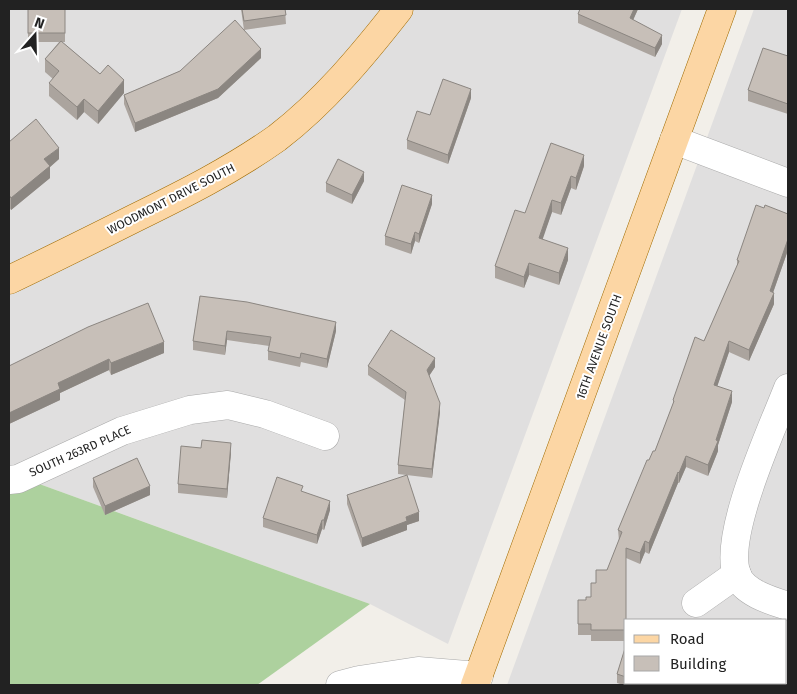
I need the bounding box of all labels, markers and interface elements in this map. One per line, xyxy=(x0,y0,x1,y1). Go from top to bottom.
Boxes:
north arrow xyxy=(10,10,60,60)
text: N xyxy=(32,14,47,33)
street label: WOODMONT DRIVE SOUTH xyxy=(105,161,237,237)
street label: 16TH AVENUE SOUTH xyxy=(573,292,625,402)
street label: SOUTH 263RD PLACE xyxy=(27,422,133,480)
legend xyxy=(624,619,787,684)
text: Road xyxy=(670,630,705,648)
text: Building xyxy=(670,655,726,673)

